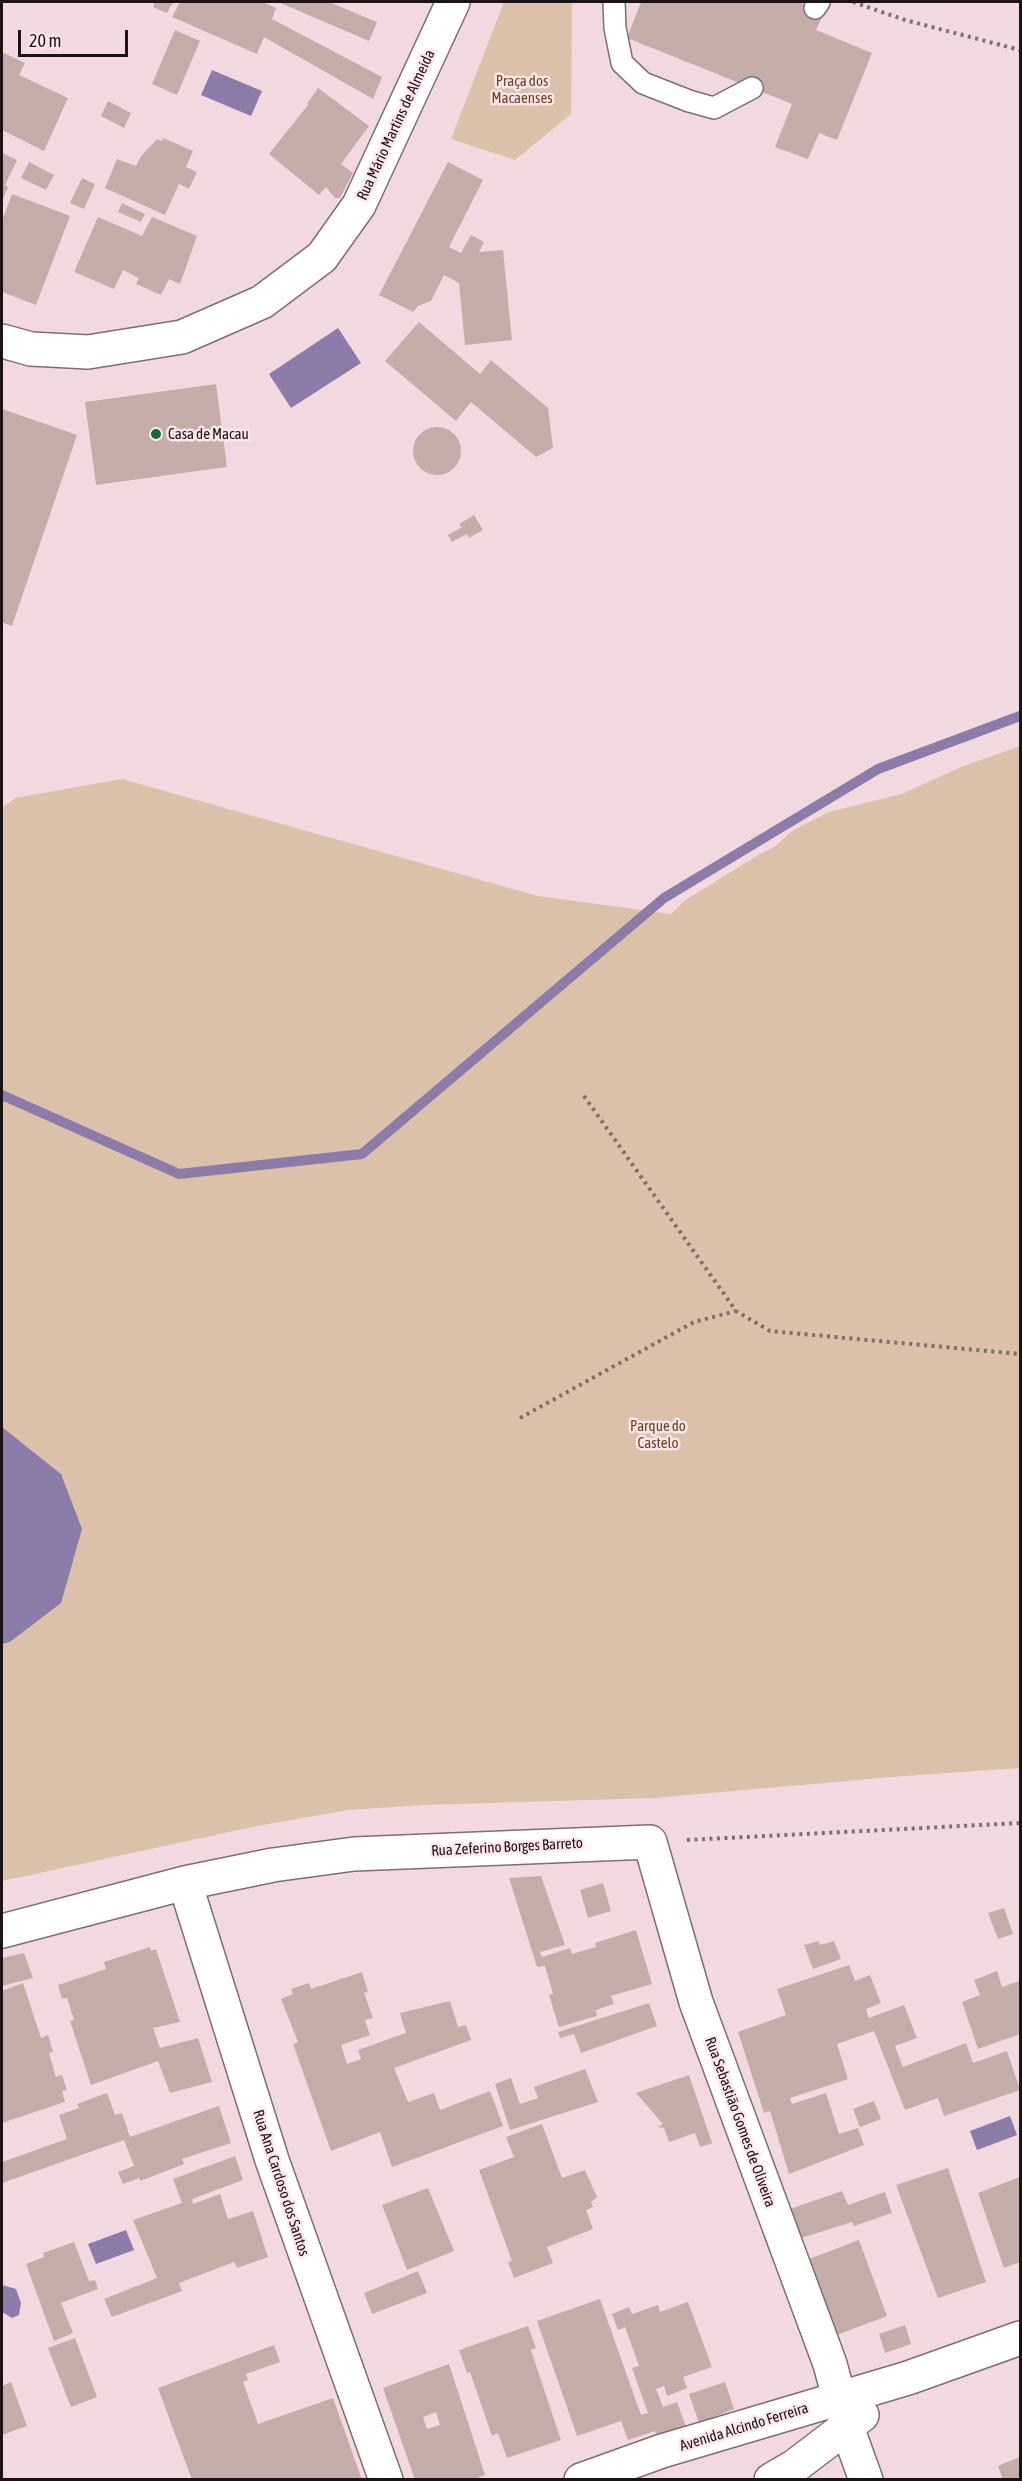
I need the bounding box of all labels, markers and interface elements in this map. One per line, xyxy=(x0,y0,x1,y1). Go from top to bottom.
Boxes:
scale bar xyxy=(21,18,130,56)
text: 20 m xyxy=(29,30,61,51)
street label: Rua Mário Martins de Almeida xyxy=(353,47,439,203)
park label: Praça dos Macaenses xyxy=(491,72,553,107)
place label: Casa de Macau xyxy=(168,425,249,443)
marker: Casa de Macau xyxy=(149,427,163,441)
park label: Parque do Castelo xyxy=(630,1417,686,1452)
street label: Rua Zeferino Borges Barreto xyxy=(431,1834,583,1860)
street label: Rua Sebastião Gomes de Oliveira xyxy=(701,2035,779,2209)
street label: Rua Ana Cardoso dos Santos xyxy=(249,2108,313,2258)
street label: Avenida Alcindo Ferreira xyxy=(678,2399,810,2455)

